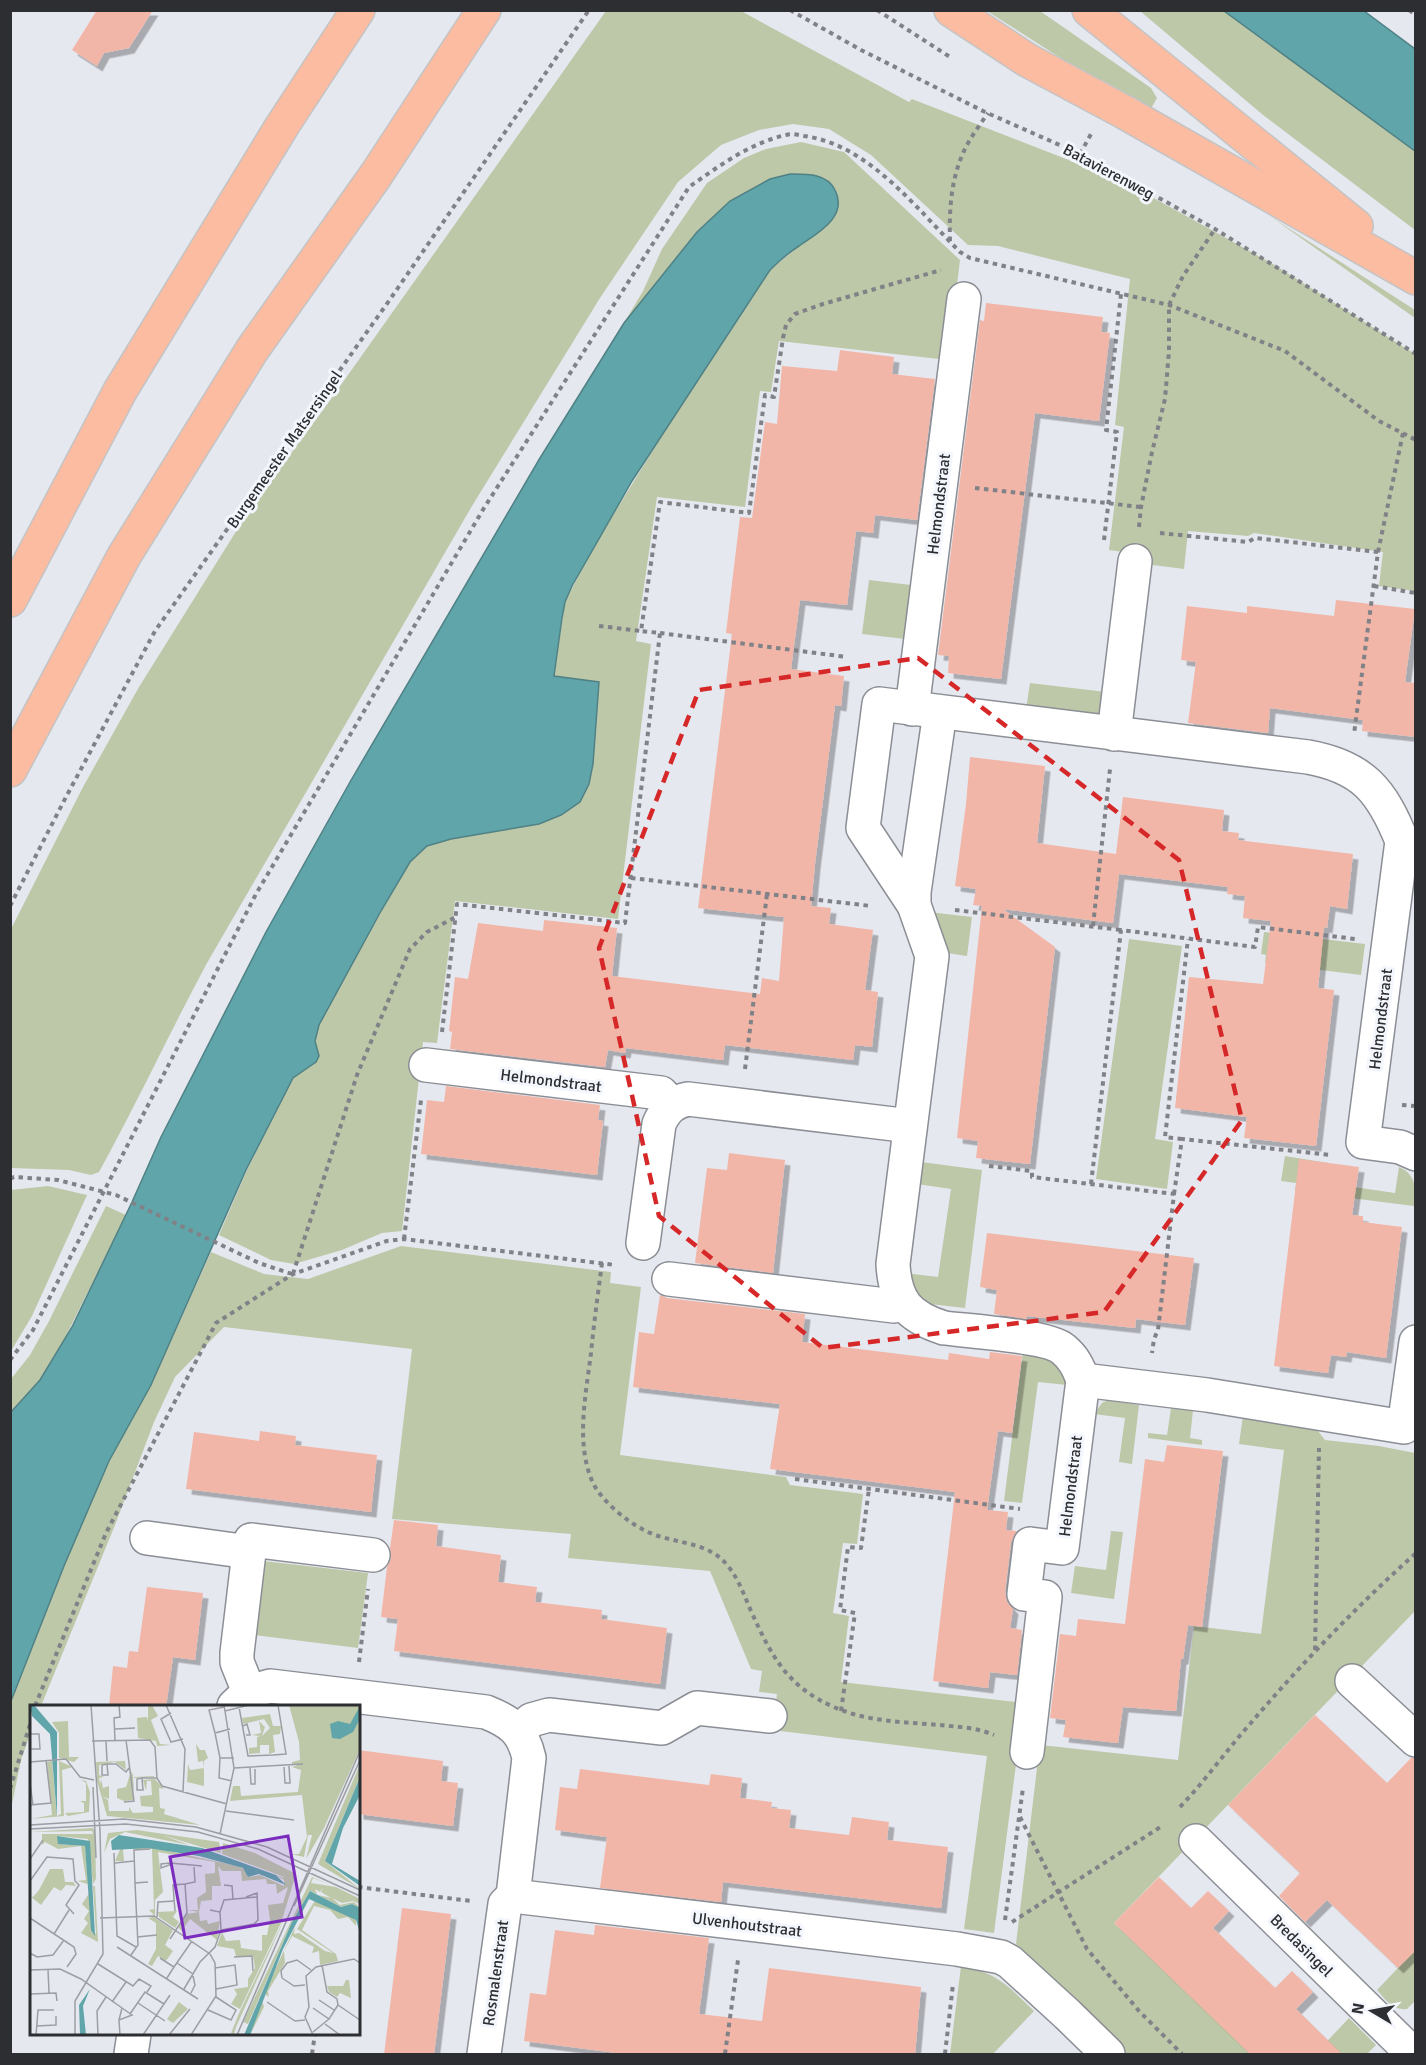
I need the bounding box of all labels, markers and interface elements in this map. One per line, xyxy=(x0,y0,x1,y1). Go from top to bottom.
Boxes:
street label: Batavierenweg xyxy=(1060,139,1158,204)
street label: Burgemeester Matsersingel xyxy=(223,367,347,532)
street label: Helmondstraat xyxy=(923,452,955,556)
street label: Helmondstraat xyxy=(1365,967,1397,1071)
street label: Helmondstraat xyxy=(499,1065,603,1097)
street label: Helmondstraat xyxy=(1055,1434,1087,1538)
inset map xyxy=(30,1705,360,2035)
street label: Ulvenhoutstraat xyxy=(691,1908,803,1942)
street label: Bredasingel xyxy=(1266,1910,1337,1982)
street label: Rosmalenstraat xyxy=(479,1918,513,2027)
north arrow xyxy=(1342,1981,1402,2041)
text: N xyxy=(1347,2001,1369,2016)

